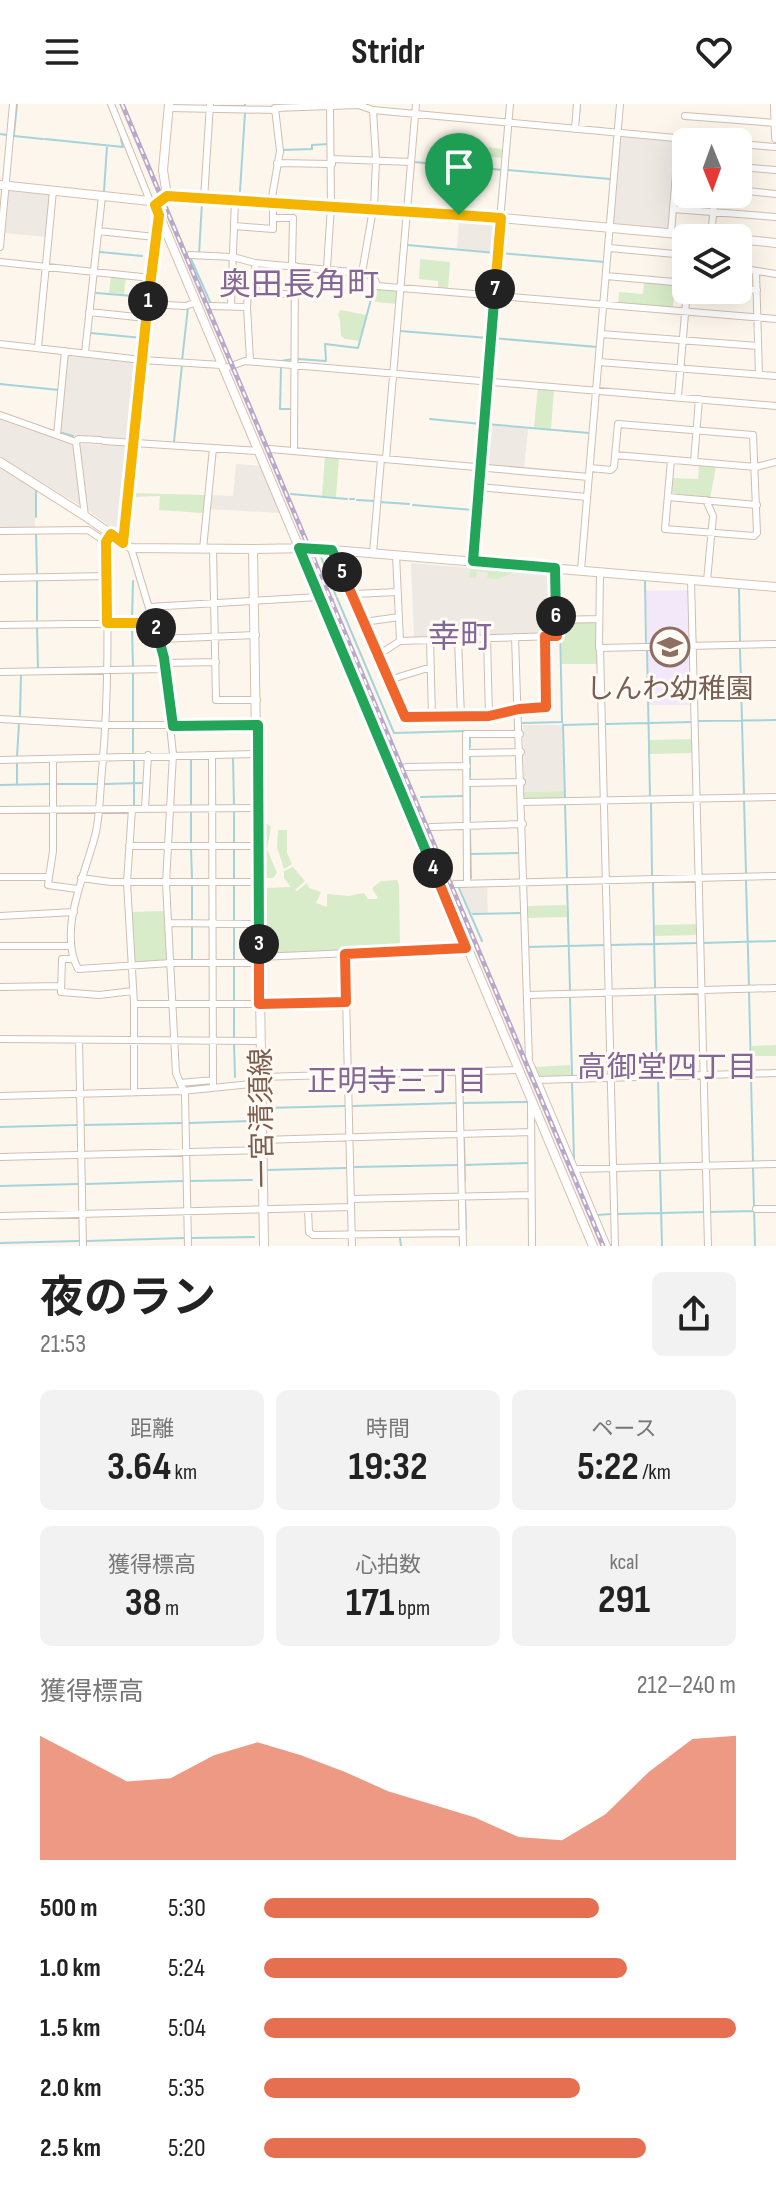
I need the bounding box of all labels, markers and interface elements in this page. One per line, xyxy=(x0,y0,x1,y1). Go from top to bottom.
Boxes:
icon: menu xyxy=(40,30,84,74)
icon: heart xyxy=(692,30,736,74)
text: Stridr xyxy=(351,31,425,74)
north arrow xyxy=(672,128,752,208)
map controls xyxy=(672,128,752,304)
pin xyxy=(425,133,493,215)
icon: arrive xyxy=(437,145,481,189)
button: layers xyxy=(672,224,752,304)
district label: 奥田長角町 xyxy=(219,266,379,305)
pin: 7 xyxy=(475,269,515,309)
text: 7 xyxy=(490,275,500,302)
pin: 1 xyxy=(128,281,168,321)
text: 1 xyxy=(144,287,152,314)
pin: 5 xyxy=(322,552,362,592)
text: 5 xyxy=(337,558,347,585)
pin: 6 xyxy=(536,596,576,636)
text: 6 xyxy=(551,602,561,629)
pin: 2 xyxy=(136,608,176,648)
text: 2 xyxy=(151,614,161,641)
district label: 幸町 xyxy=(428,618,492,657)
school or university icon: しんわ幼稚園 xyxy=(649,626,691,668)
place label: しんわ幼稚園 xyxy=(586,673,754,706)
pin: 4 xyxy=(413,848,453,888)
text: 4 xyxy=(428,854,438,881)
pin: 3 xyxy=(239,924,279,964)
text: 3 xyxy=(254,930,264,957)
street label: 一宮清須線 xyxy=(245,1048,280,1188)
district label: 高御堂四丁目 xyxy=(577,1050,757,1086)
district label: 正明寺三丁目 xyxy=(307,1064,487,1100)
text: 夜のラン xyxy=(40,1272,216,1325)
button: share xyxy=(652,1272,736,1356)
text: 21:53 xyxy=(40,1329,86,1360)
text: 距離 xyxy=(130,1416,174,1443)
text: 時間 xyxy=(366,1416,410,1443)
text: ペース xyxy=(592,1416,656,1443)
text: 3.64 xyxy=(107,1443,171,1491)
text: 19:32 xyxy=(348,1443,428,1491)
text: 5:22 xyxy=(577,1443,639,1491)
text: km xyxy=(171,1459,197,1486)
text: /km xyxy=(639,1459,671,1486)
text: kcal xyxy=(609,1549,639,1576)
text: 獲得標高 xyxy=(108,1552,196,1579)
text: 心拍数 xyxy=(355,1552,421,1579)
text: 291 xyxy=(598,1576,650,1624)
text: 38 xyxy=(125,1579,162,1627)
text: 171 xyxy=(346,1579,394,1627)
text: m xyxy=(162,1595,179,1622)
text: bpm xyxy=(394,1595,430,1622)
text: 212–240 m xyxy=(637,1670,736,1701)
text: 獲得標高 xyxy=(40,1677,144,1708)
text: 500 m xyxy=(40,1893,97,1924)
text: 5:30 xyxy=(168,1893,206,1924)
text: 1.0 km xyxy=(40,1953,101,1984)
text: 5:24 xyxy=(168,1953,205,1984)
text: 1.5 km xyxy=(40,2013,100,2044)
text: 5:04 xyxy=(168,2013,206,2044)
text: 2.0 km xyxy=(40,2073,101,2104)
text: 5:35 xyxy=(168,2073,205,2104)
text: 2.5 km xyxy=(40,2133,101,2164)
text: 5:20 xyxy=(168,2133,206,2164)

